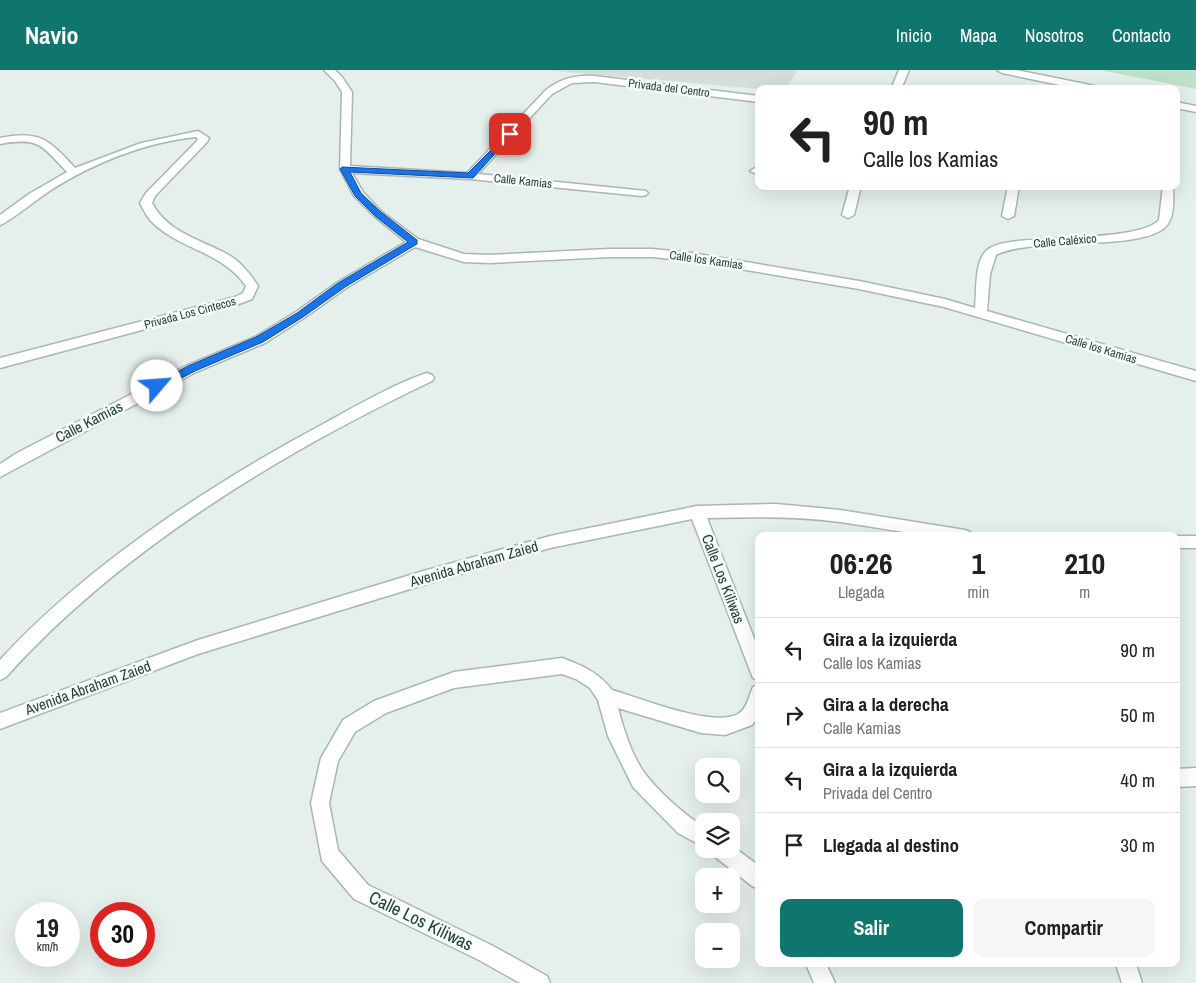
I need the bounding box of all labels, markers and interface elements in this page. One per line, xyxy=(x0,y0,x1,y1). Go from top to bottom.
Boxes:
text: Navio xyxy=(25,19,79,51)
text: Inicio xyxy=(896,23,932,48)
text: Mapa xyxy=(960,23,997,48)
text: Nosotros xyxy=(1025,23,1084,48)
text: Contacto xyxy=(1112,23,1171,48)
street label: Privada del Centro xyxy=(627,75,711,101)
text: 90 m xyxy=(863,99,928,146)
icon: left xyxy=(780,105,845,170)
pin xyxy=(489,113,531,155)
icon: arrive xyxy=(496,120,524,148)
text: Calle los Kamias xyxy=(863,144,998,174)
street label: Calle Kamias xyxy=(493,170,553,192)
street label: Calle Caléxico xyxy=(1033,230,1097,252)
street label: Calle los Kamias xyxy=(668,247,744,273)
street label: Privada Los Cintecos xyxy=(142,293,238,333)
street label: Calle los Kamias xyxy=(1063,331,1139,367)
position arrow xyxy=(130,359,182,411)
street label: Calle Kamias xyxy=(51,396,126,448)
street label: Calle Los Kiliwas xyxy=(697,531,750,627)
street label: Avenida Abraham Zaied xyxy=(406,535,540,592)
text: 06:26 xyxy=(830,543,893,583)
text: 1 xyxy=(972,543,985,583)
text: 210 xyxy=(1064,543,1105,583)
text: Llegada xyxy=(838,581,885,603)
text: min xyxy=(967,581,989,603)
text: m xyxy=(1079,581,1090,603)
text: Gira a la izquierda xyxy=(823,626,957,652)
icon: left xyxy=(780,636,808,664)
text: 90 m xyxy=(1120,637,1155,663)
text: Calle los Kamias xyxy=(823,652,921,674)
street label: Avenida Abraham Zaied xyxy=(21,655,154,720)
text: Gira a la derecha xyxy=(823,691,949,717)
icon: right xyxy=(780,701,808,729)
text: 50 m xyxy=(1120,702,1155,728)
text: Calle Kamias xyxy=(823,717,901,739)
text: Gira a la izquierda xyxy=(823,756,957,782)
map controls xyxy=(695,758,740,968)
button: search xyxy=(695,758,740,803)
icon: left xyxy=(780,766,808,794)
text: 40 m xyxy=(1120,767,1155,793)
text: Privada del Centro xyxy=(823,782,932,804)
button: layers xyxy=(695,813,740,858)
icon: arrive xyxy=(780,831,808,859)
text: Llegada al destino xyxy=(823,832,959,858)
text: 30 m xyxy=(1120,832,1155,858)
button: + xyxy=(695,868,740,913)
street label: Calle Los Kiliwas xyxy=(365,885,478,957)
button: Salir xyxy=(780,899,963,957)
button: Compartir xyxy=(973,899,1155,957)
speed limit sign: 30 xyxy=(90,902,155,967)
text: 19 xyxy=(36,911,59,945)
button: − xyxy=(695,923,740,968)
text: km/h xyxy=(37,939,58,955)

